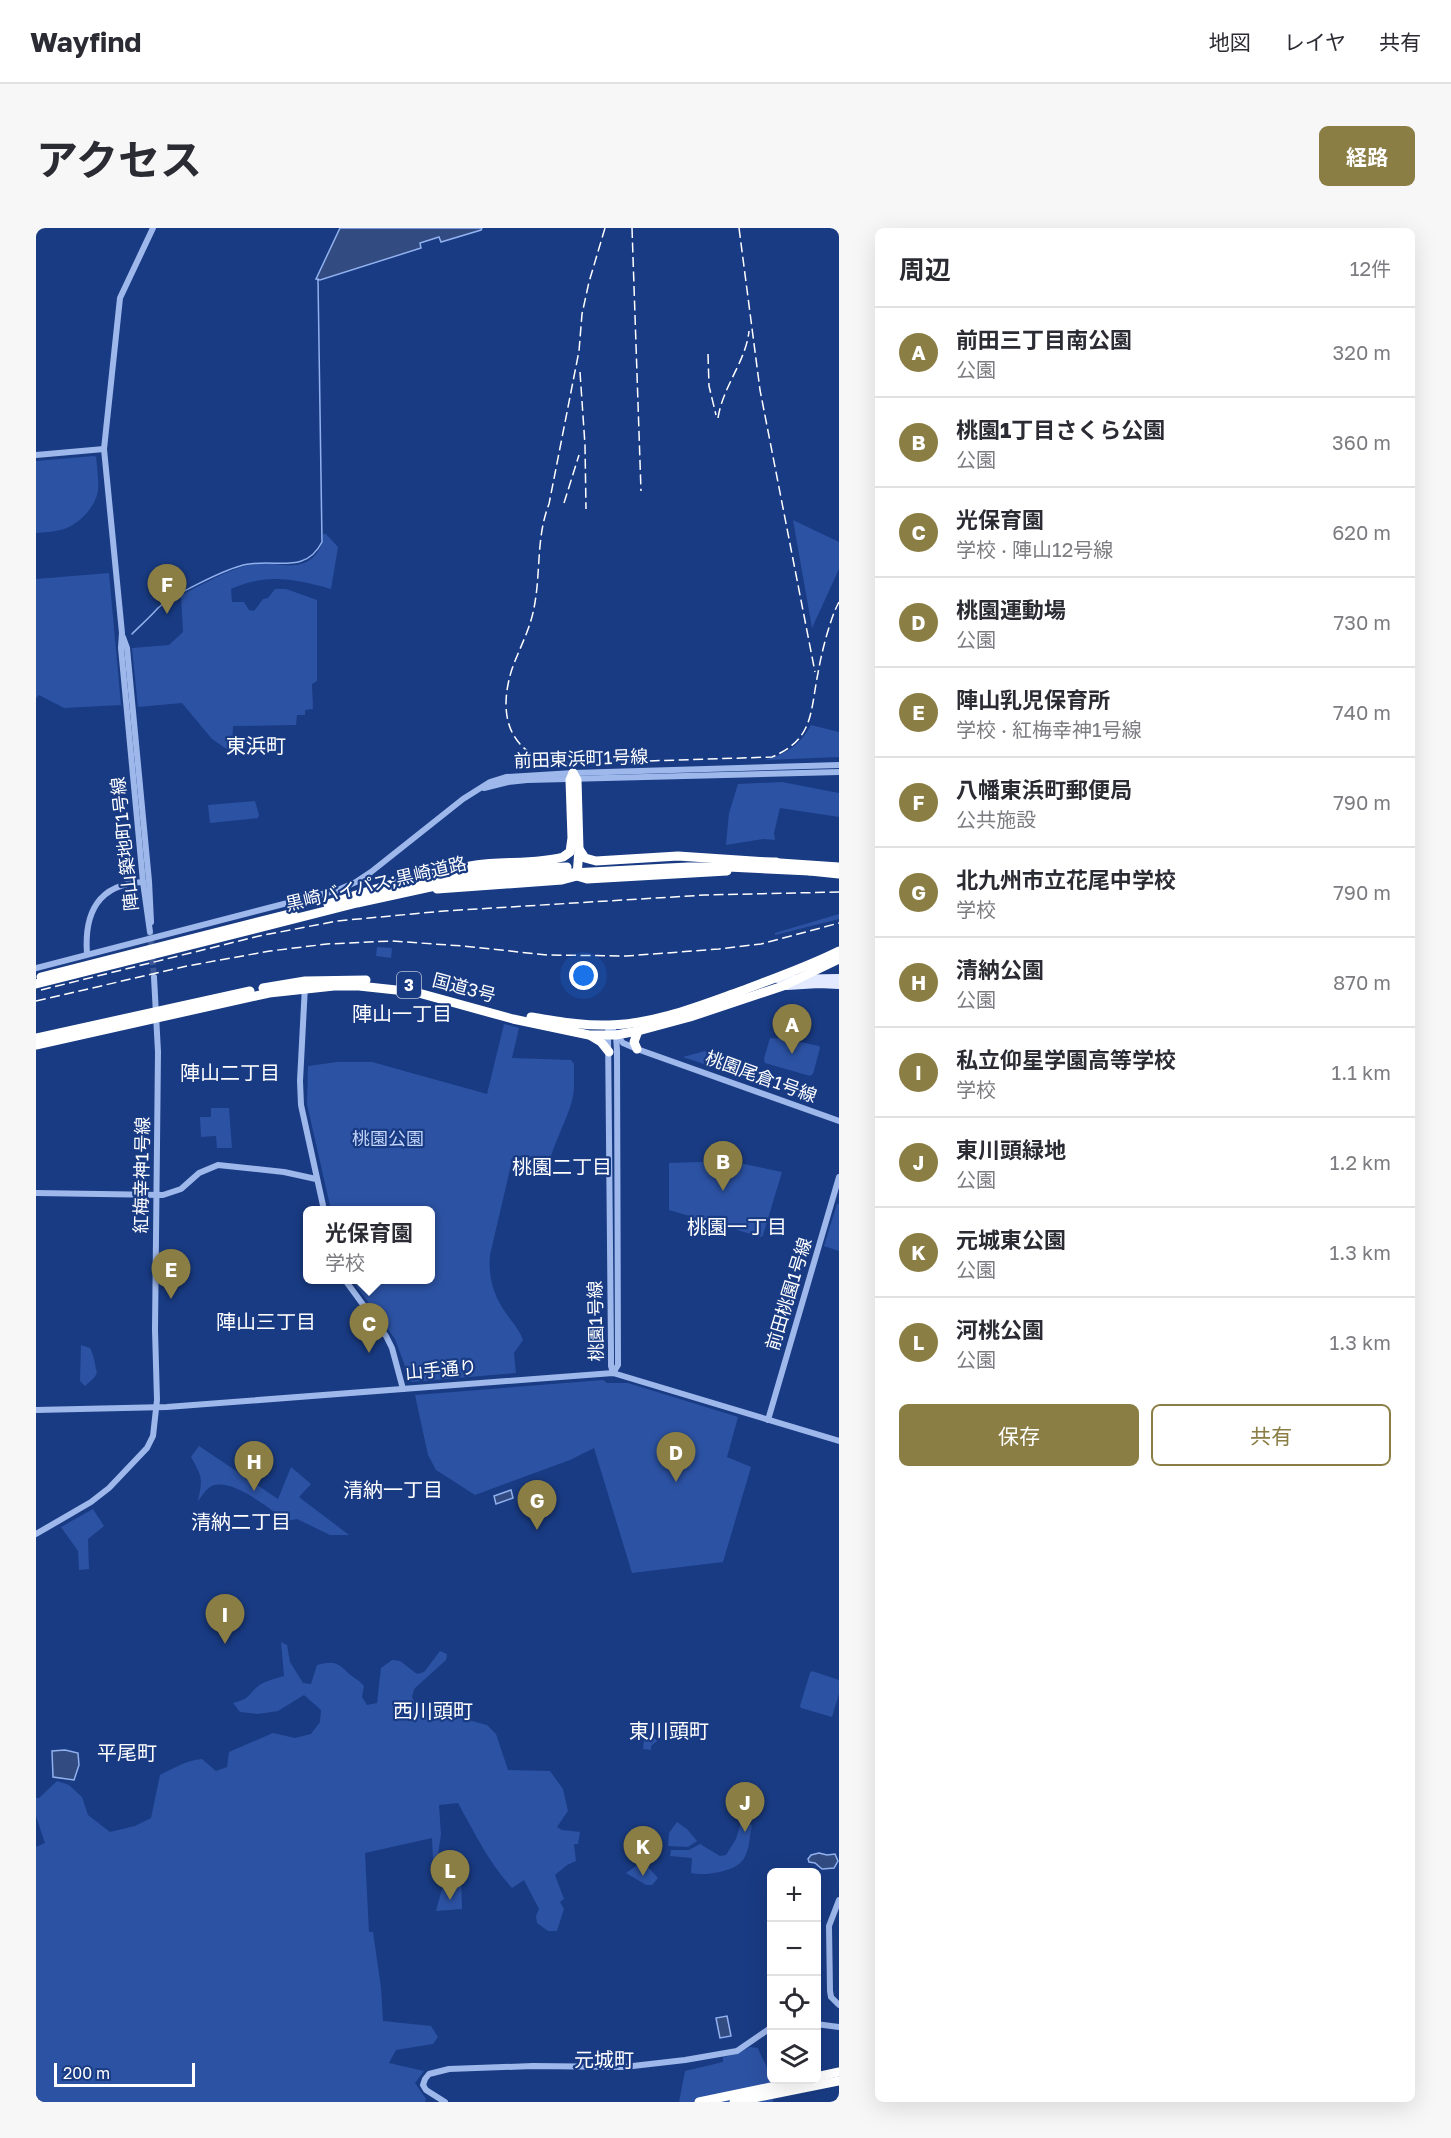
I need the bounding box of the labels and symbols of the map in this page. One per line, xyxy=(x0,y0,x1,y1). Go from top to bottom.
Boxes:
pin: F xyxy=(148,564,186,614)
district label: 東浜町 xyxy=(226,733,286,757)
street label: 前田東浜町1号線 xyxy=(513,745,649,771)
street label: 陣山築地町1号線 xyxy=(106,776,142,912)
street label: 黒崎バイパス;黒崎道路 xyxy=(283,851,468,915)
your location xyxy=(569,961,598,990)
street label: 国道3号 xyxy=(430,968,498,1006)
road number: 3 xyxy=(397,972,421,998)
district label: 陣山一丁目 xyxy=(352,1001,452,1025)
pin: A xyxy=(772,1004,812,1054)
street label: 桃園尾倉1号線 xyxy=(703,1046,820,1106)
district label: 陣山二丁目 xyxy=(180,1060,280,1084)
street label: 紅梅幸神1号線 xyxy=(129,1116,153,1234)
park label: 桃園公園 xyxy=(352,1127,424,1149)
pin: B xyxy=(704,1142,742,1191)
district label: 桃園二丁目 xyxy=(512,1154,612,1178)
district label: 桃園一丁目 xyxy=(687,1214,787,1238)
street label: 前田桃園1号線 xyxy=(760,1235,816,1353)
pin: E xyxy=(152,1250,190,1299)
street label: 桃園1号線 xyxy=(583,1280,607,1362)
pin: C xyxy=(350,1304,388,1353)
district label: 陣山三丁目 xyxy=(216,1309,316,1333)
street label: 山手通り xyxy=(404,1355,478,1383)
pin: D xyxy=(656,1432,696,1482)
pin: H xyxy=(234,1442,274,1491)
district label: 清納一丁目 xyxy=(343,1477,443,1501)
pin: G xyxy=(518,1480,556,1530)
district label: 清納二丁目 xyxy=(191,1509,291,1533)
pin: I xyxy=(206,1594,244,1644)
district label: 西川頭町 xyxy=(393,1698,473,1722)
district label: 東川頭町 xyxy=(629,1718,709,1742)
district label: 平尾町 xyxy=(97,1740,157,1764)
pin: J xyxy=(726,1782,764,1832)
pin: K xyxy=(624,1826,662,1876)
pin: L xyxy=(430,1850,470,1900)
district label: 元城町 xyxy=(574,2047,634,2071)
scale bar xyxy=(54,2060,195,2088)

